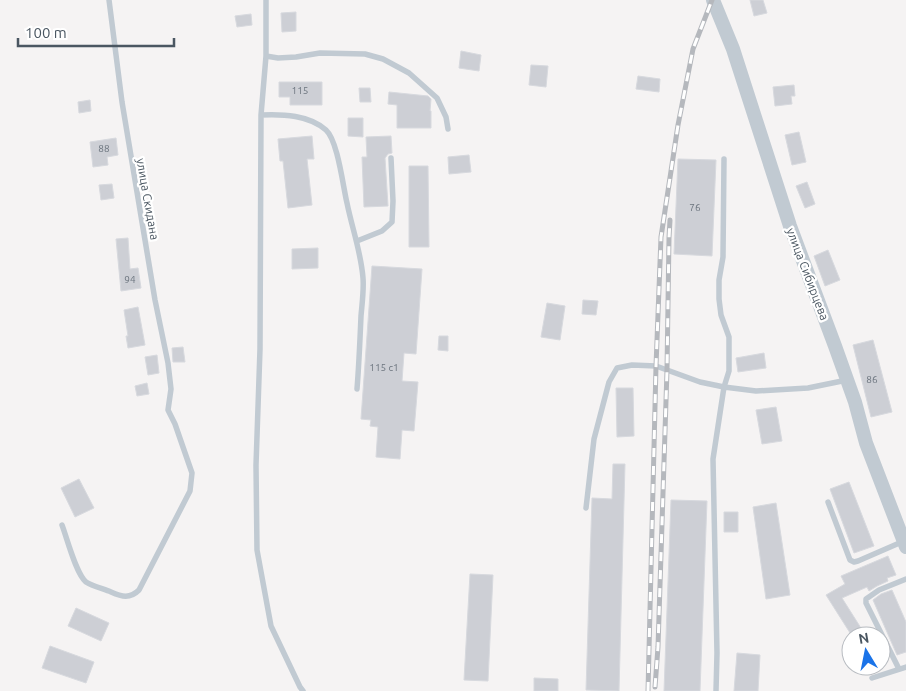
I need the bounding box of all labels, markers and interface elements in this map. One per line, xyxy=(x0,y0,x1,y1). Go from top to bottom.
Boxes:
scale bar xyxy=(18,15,174,47)
text: 100 m xyxy=(25,24,67,41)
house number: 115 xyxy=(292,85,308,96)
house number: 88 xyxy=(98,143,110,154)
street label: улица Скидана xyxy=(134,157,162,241)
house number: 76 xyxy=(689,202,701,213)
street label: улица Сибирцева xyxy=(784,226,832,322)
house number: 94 xyxy=(124,274,136,285)
house number: 115 с1 xyxy=(369,362,399,373)
house number: 86 xyxy=(866,374,878,385)
north arrow xyxy=(841,626,891,676)
text: N xyxy=(857,629,870,647)

